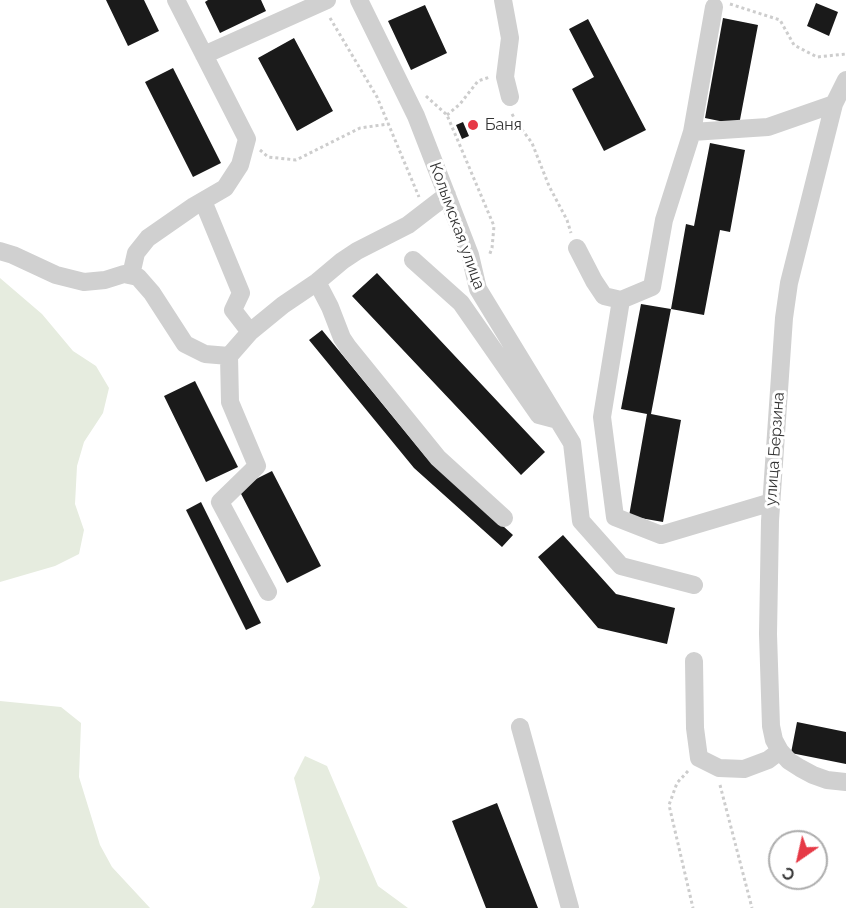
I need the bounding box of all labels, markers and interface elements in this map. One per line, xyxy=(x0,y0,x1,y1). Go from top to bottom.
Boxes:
place label: Баня xyxy=(485,115,522,135)
marker: Баня xyxy=(466,118,480,132)
street label: Колымская улица xyxy=(425,160,489,292)
street label: улица Берзина xyxy=(761,391,789,507)
north arrow xyxy=(768,830,828,890)
text: С xyxy=(779,863,799,885)

